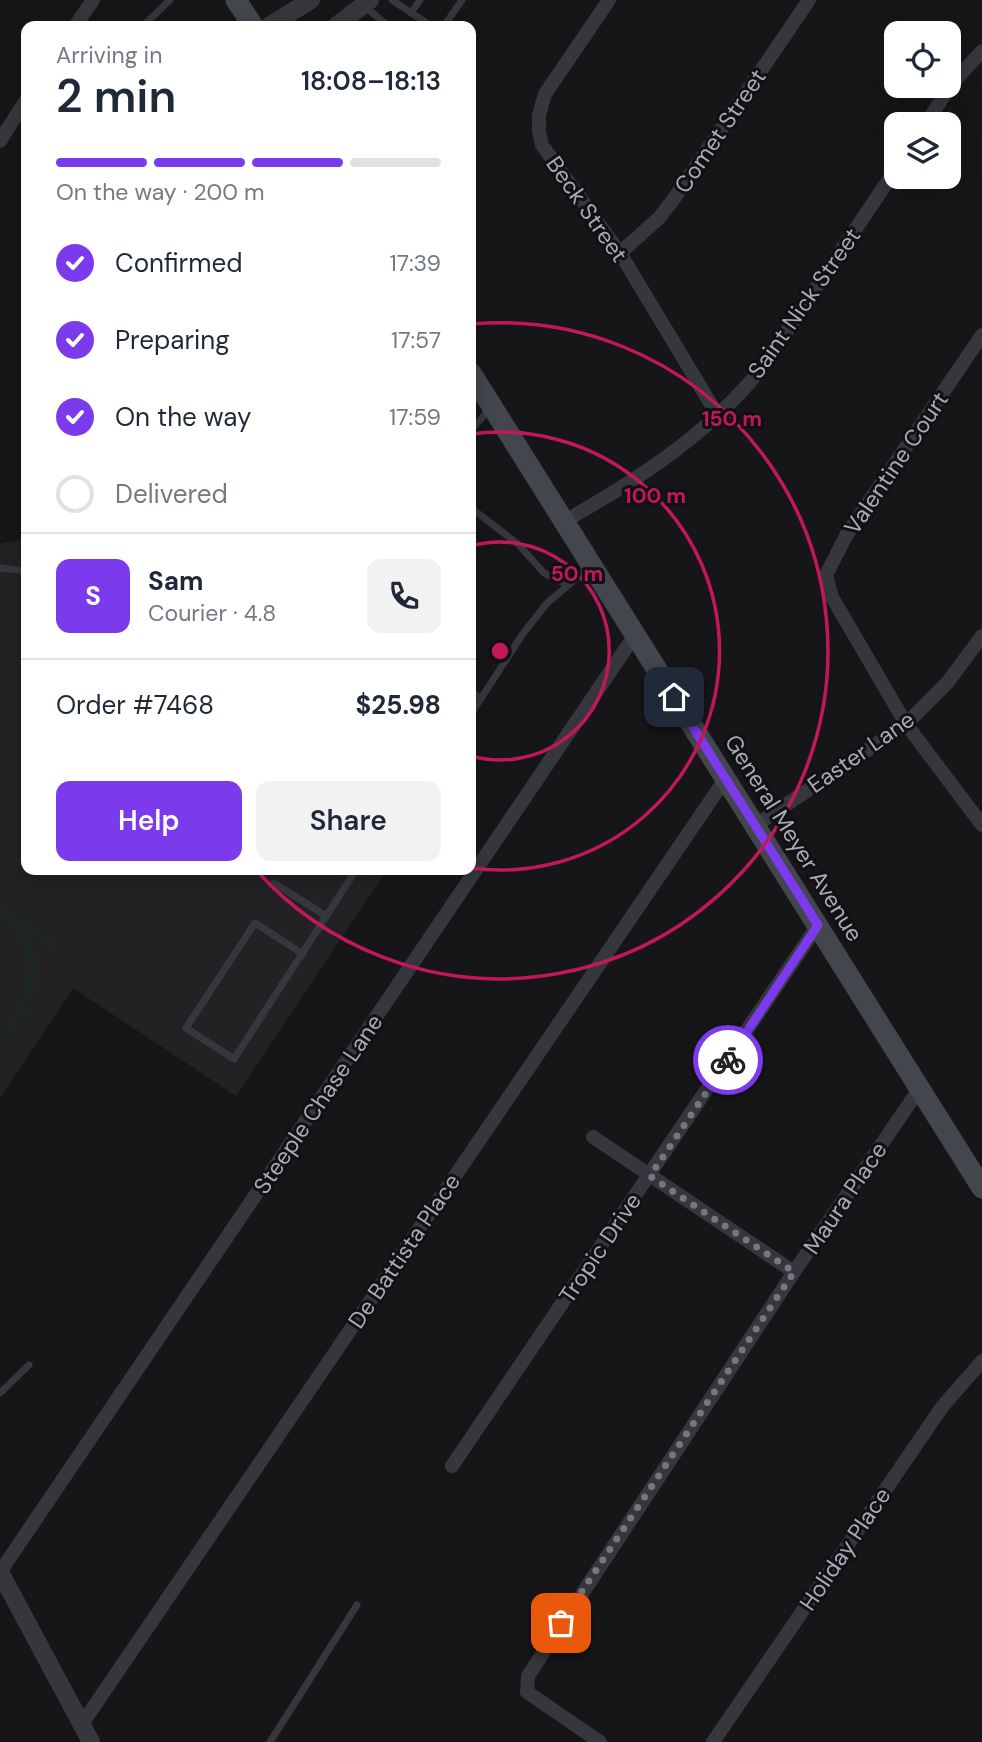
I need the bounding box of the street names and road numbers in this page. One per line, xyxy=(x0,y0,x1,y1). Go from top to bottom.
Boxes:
street label: Comet Street xyxy=(667,63,773,199)
street label: Beck Street xyxy=(539,150,635,268)
street label: Saint Nick Street xyxy=(741,222,867,384)
street label: Valentine Court xyxy=(837,386,955,540)
street label: Easter Lane xyxy=(802,704,920,800)
street label: General Meyer Avenue xyxy=(718,729,870,947)
street label: Steeple Chase Lane xyxy=(247,1008,389,1200)
street label: Maura Place xyxy=(796,1136,894,1260)
street label: De Battista Place xyxy=(341,1168,467,1334)
street label: Tropic Drive xyxy=(552,1187,648,1309)
street label: Holiday Place xyxy=(793,1481,897,1617)

